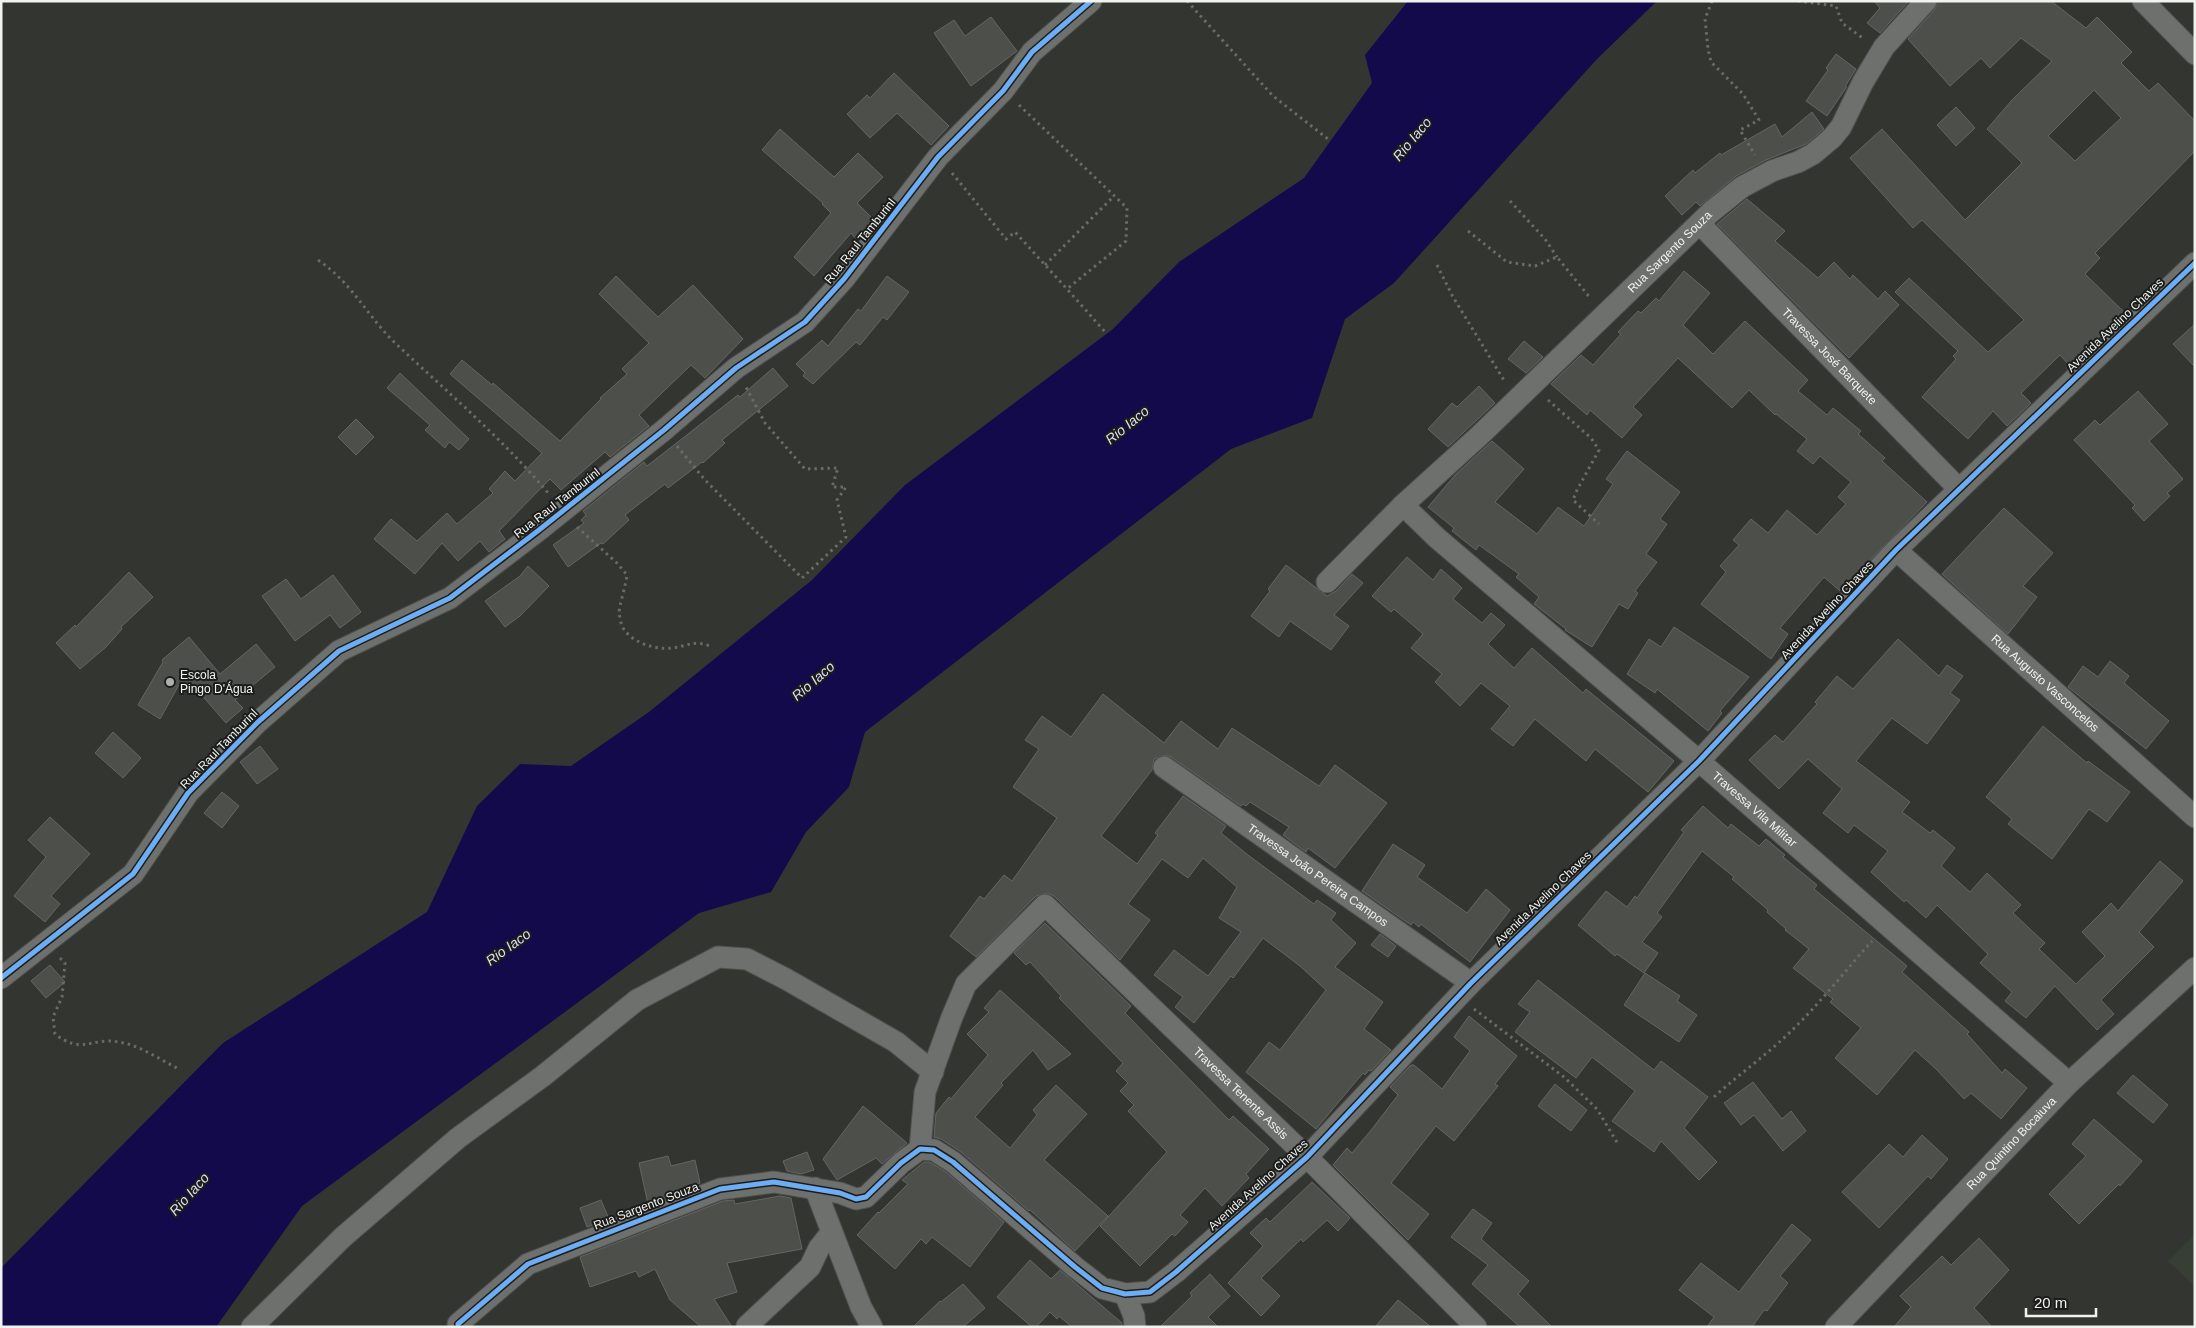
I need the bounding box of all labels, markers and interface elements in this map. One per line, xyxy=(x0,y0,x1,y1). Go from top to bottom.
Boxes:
water label: Rio Iaco xyxy=(1389,114,1435,164)
street label: Rua Raul Tamburinl xyxy=(821,196,899,286)
street label: Rua Sargento Souza xyxy=(1625,208,1715,296)
street label: Avenida Avelino Chaves xyxy=(2064,275,2166,375)
street label: Travessa José Barquete xyxy=(1779,305,1880,408)
water label: Rio Iaco xyxy=(1102,402,1152,447)
street label: Rua Raul Tamburinl xyxy=(511,465,603,541)
street label: Avenida Avelino Chaves xyxy=(1778,558,1876,662)
street label: Rua Augusto Vasconcelos xyxy=(1989,632,2102,735)
water label: Rio Iaco xyxy=(788,658,838,704)
place label: Escola Pingo D'Água xyxy=(180,668,253,696)
marker: Escola Pingo D'Água xyxy=(164,676,176,688)
street label: Rua Raul Tamburinl xyxy=(177,706,261,792)
street label: Travessa Vila Militar xyxy=(1709,769,1800,850)
street label: Travessa João Pereira Campos xyxy=(1245,821,1391,929)
street label: Avenida Avelino Chaves xyxy=(1492,848,1594,948)
water label: Rio Iaco xyxy=(483,925,534,969)
street label: Travessa Tenente Assis xyxy=(1190,1044,1291,1142)
street label: Rua Quintino Bocaiuva xyxy=(1964,1094,2059,1193)
street label: Avenida Avelino Chaves xyxy=(1205,1137,1311,1233)
water label: Rio Iaco xyxy=(166,1169,212,1218)
street label: Rua Sargento Souza xyxy=(591,1179,701,1233)
scale bar xyxy=(2026,1286,2096,1318)
text: 20 m xyxy=(2034,1294,2067,1311)

